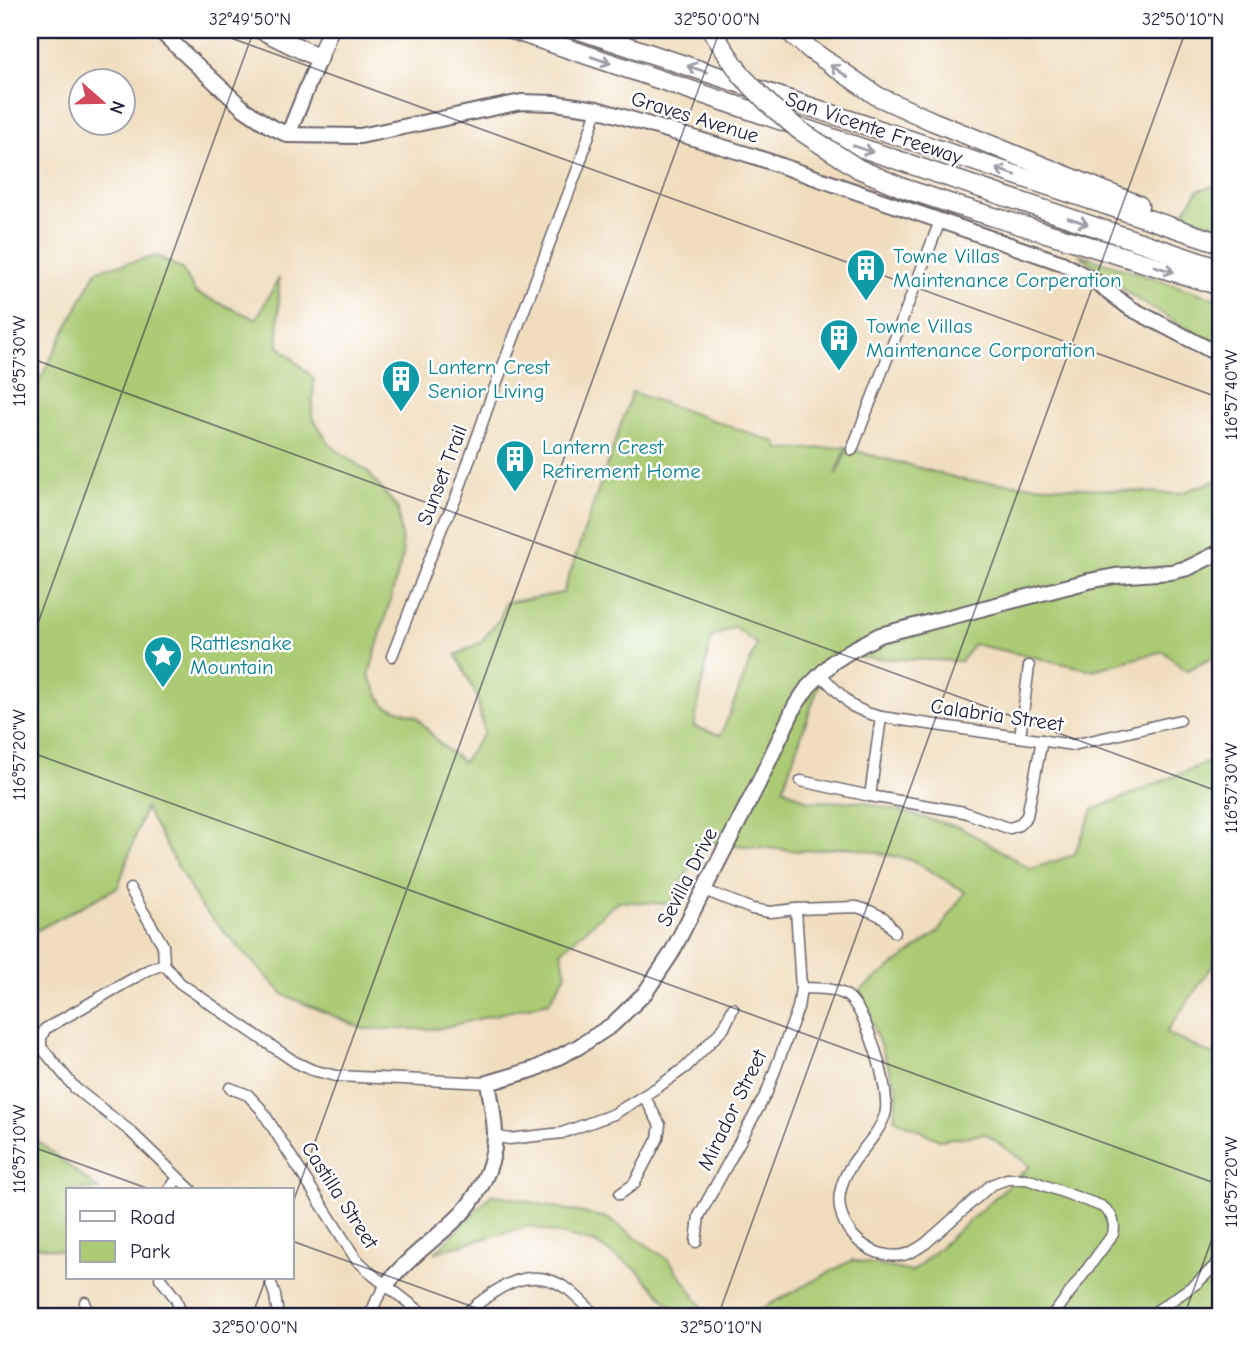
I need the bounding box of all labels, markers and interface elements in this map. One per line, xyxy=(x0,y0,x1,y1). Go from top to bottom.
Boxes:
text: 32°49'50"N xyxy=(209,9,291,30)
text: 32°50'00"N xyxy=(674,9,760,30)
text: 32°50'10"N xyxy=(1142,9,1224,30)
one-way arrow xyxy=(589,55,611,67)
one-way arrow xyxy=(686,62,708,75)
one-way arrow xyxy=(830,63,849,78)
north arrow xyxy=(66,66,136,136)
street label: Graves Avenue xyxy=(628,86,762,148)
street label: San Vicente Freeway xyxy=(782,86,966,170)
text: N xyxy=(105,98,129,117)
one-way arrow xyxy=(851,143,873,156)
one-way arrow xyxy=(995,165,1017,177)
one-way arrow xyxy=(1067,216,1089,228)
place label: Towne Villas Maintenance Corperation xyxy=(893,244,1122,292)
building icon: Towne Villas Maintenance Corperation xyxy=(845,247,887,302)
one-way arrow xyxy=(1153,263,1175,276)
place label: Towne Villas Maintenance Corporation xyxy=(866,314,1095,362)
text: 116°57'30"W xyxy=(9,315,30,406)
building icon: Towne Villas Maintenance Corporation xyxy=(818,317,860,372)
text: 116°57'40"W xyxy=(1221,349,1242,440)
place label: Lantern Crest Senior Living xyxy=(428,355,551,403)
building icon: Lantern Crest Senior Living xyxy=(380,358,422,413)
street label: Sunset Trail xyxy=(412,422,472,528)
place label: Lantern Crest Retirement Home xyxy=(542,435,701,483)
building icon: Lantern Crest Retirement Home xyxy=(494,438,536,493)
place label: Rattlesnake Mountain xyxy=(190,631,292,679)
place icon: Rattlesnake Mountain xyxy=(142,634,184,689)
street label: Calabria Street xyxy=(929,694,1066,736)
text: 116°57'20"W xyxy=(9,709,30,801)
text: 116°57'30"W xyxy=(1221,742,1242,833)
street label: Sevilla Drive xyxy=(652,823,722,931)
street label: Mirador Street xyxy=(692,1045,772,1174)
text: 116°57'10"W xyxy=(9,1104,30,1193)
text: 116°57'20"W xyxy=(1221,1136,1242,1228)
street label: Castilla Street xyxy=(296,1137,384,1254)
legend xyxy=(66,1188,294,1280)
text: Road xyxy=(130,1205,175,1229)
text: Park xyxy=(130,1239,170,1263)
text: 32°50'00"N xyxy=(212,1317,298,1338)
text: 32°50'10"N xyxy=(680,1317,762,1338)

